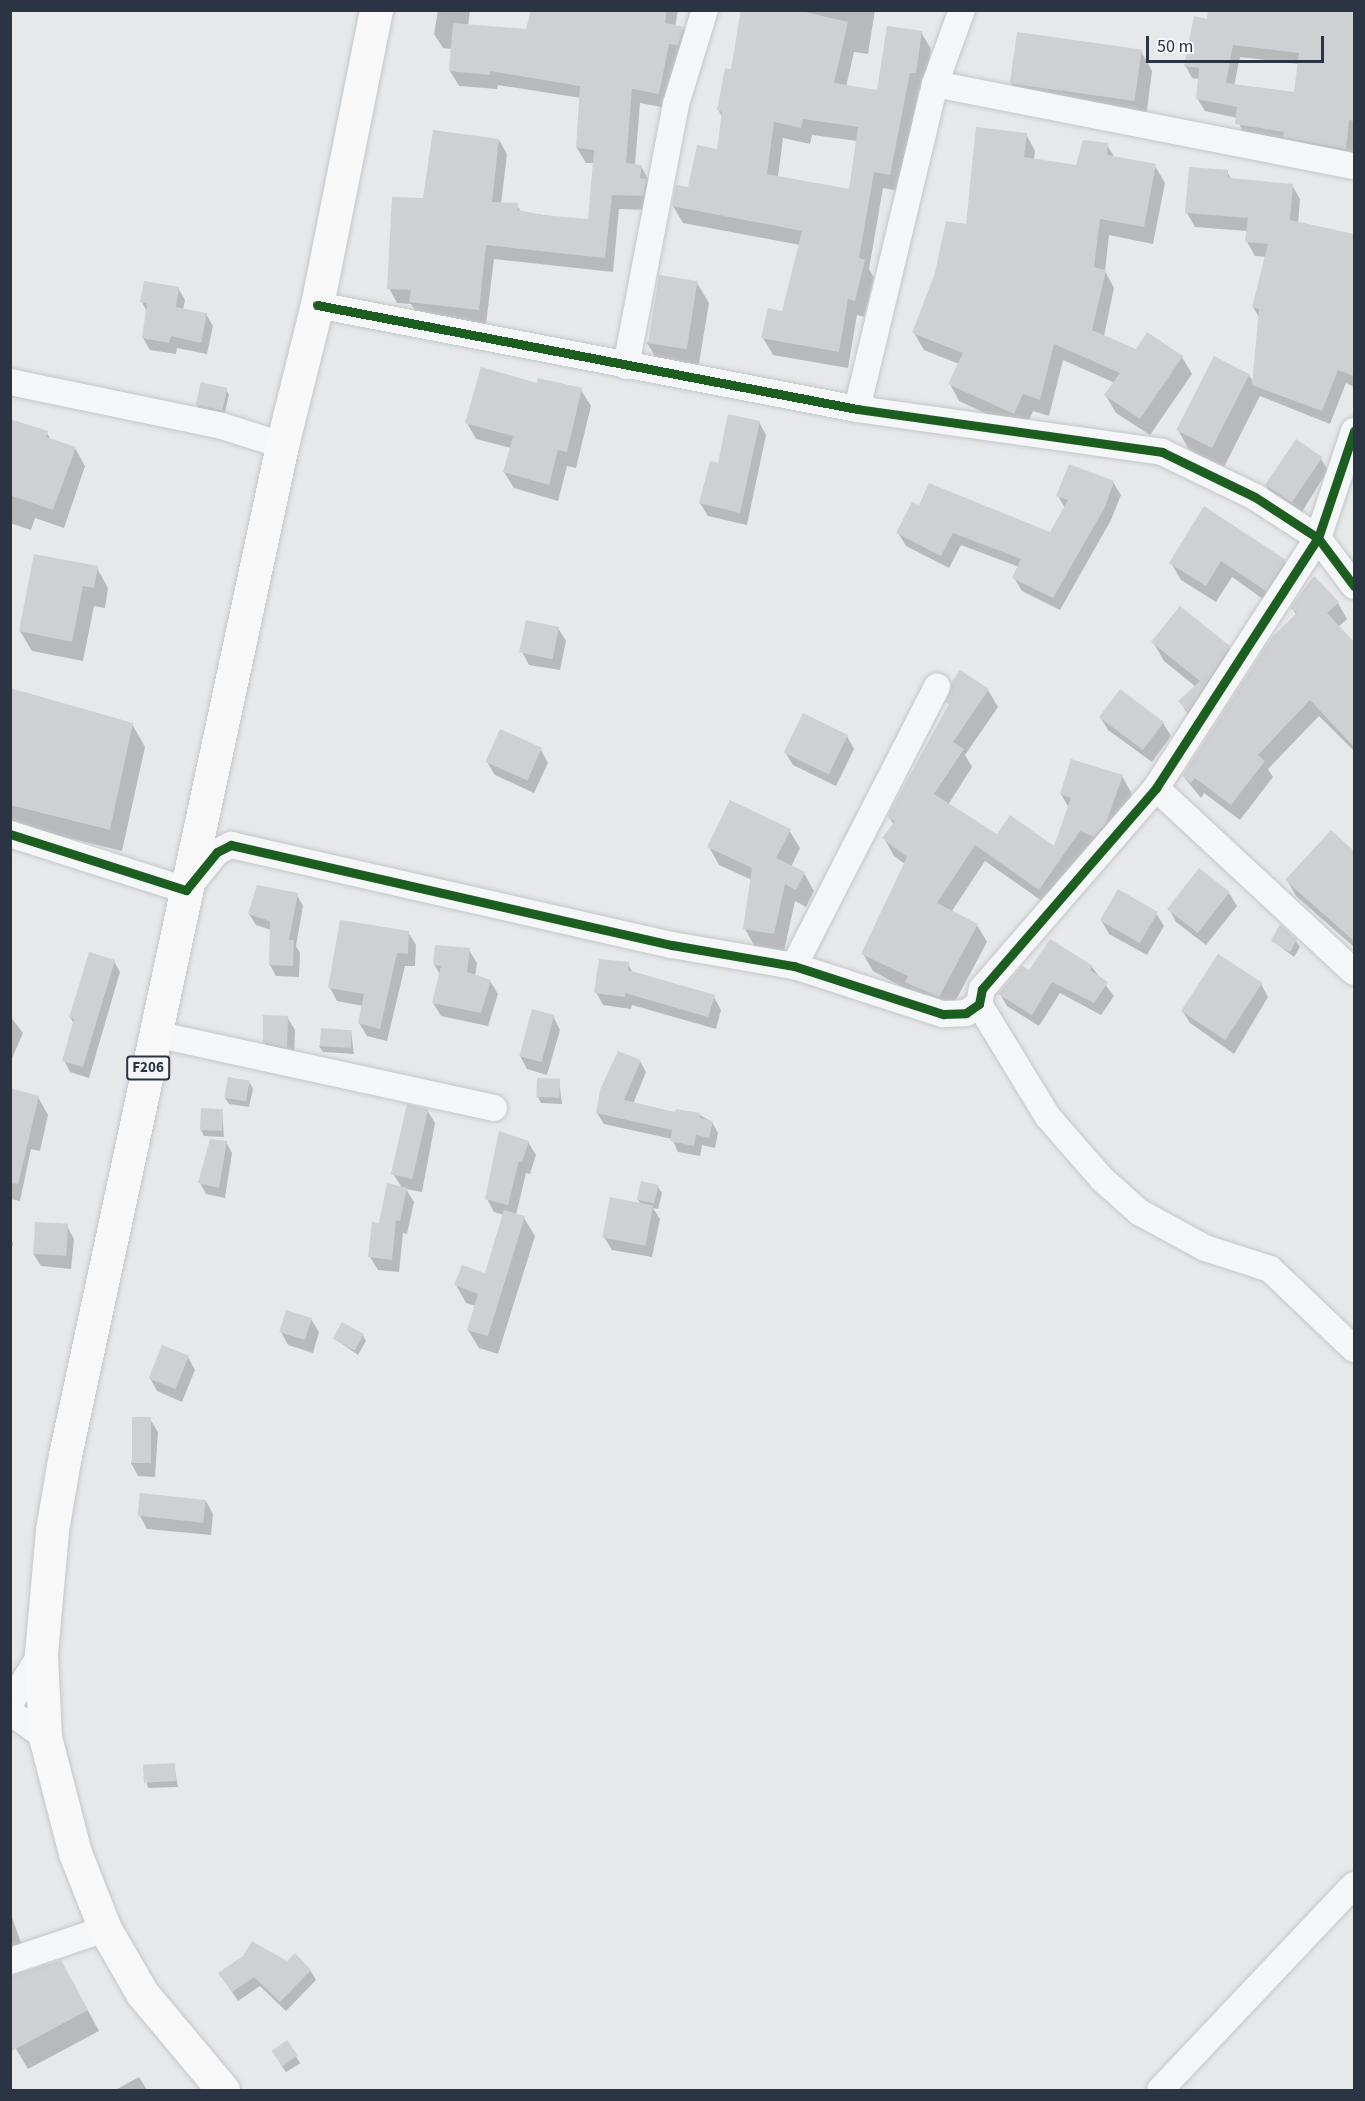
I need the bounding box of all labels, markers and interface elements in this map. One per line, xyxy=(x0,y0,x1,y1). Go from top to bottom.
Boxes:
scale bar xyxy=(1149,24,1328,62)
text: 50 m xyxy=(1157,34,1193,59)
road number: F206 xyxy=(126,1056,170,1080)

